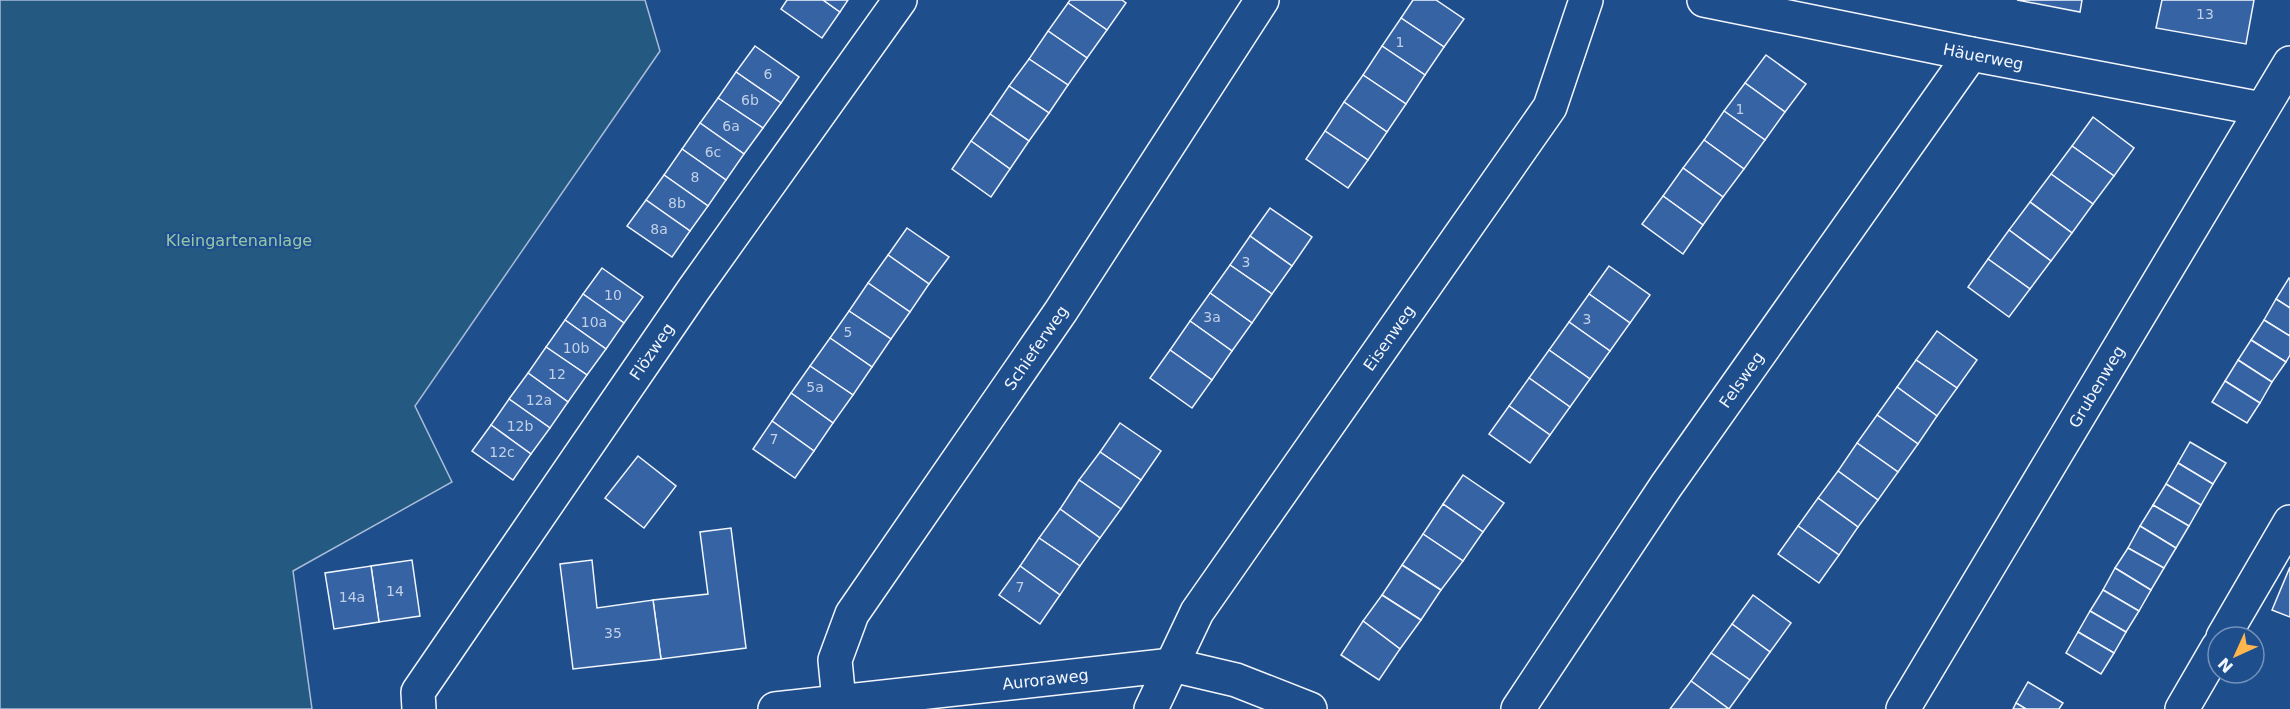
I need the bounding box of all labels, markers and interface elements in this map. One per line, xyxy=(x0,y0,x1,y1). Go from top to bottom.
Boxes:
house number: 13 xyxy=(2196,6,2214,22)
house number: 1 xyxy=(1396,34,1404,50)
street label: Häuerweg xyxy=(1942,39,2025,73)
house number: 6 xyxy=(764,66,773,82)
house number: 6b xyxy=(741,92,759,108)
house number: 1 xyxy=(1736,101,1744,117)
house number: 6a xyxy=(722,118,740,134)
house number: 6c xyxy=(705,144,721,160)
house number: 8 xyxy=(691,169,699,185)
house number: 8b xyxy=(668,195,686,211)
house number: 8a xyxy=(650,221,668,237)
park label: Kleingartenanlage xyxy=(166,231,312,250)
house number: 3 xyxy=(1242,254,1250,270)
house number: 10 xyxy=(604,287,622,303)
street label: Eisenweg xyxy=(1359,301,1418,374)
street label: Schieferweg xyxy=(1000,302,1072,393)
house number: 3a xyxy=(1203,309,1221,325)
house number: 3 xyxy=(1583,311,1591,327)
house number: 10a xyxy=(581,314,607,330)
street label: Flözweg xyxy=(625,319,678,383)
house number: 5 xyxy=(844,324,852,340)
house number: 10b xyxy=(563,340,589,356)
street label: Grubenweg xyxy=(2064,342,2128,431)
street label: Felsweg xyxy=(1715,348,1767,411)
house number: 12 xyxy=(548,366,566,382)
house number: 5a xyxy=(806,379,824,395)
house number: 12a xyxy=(526,392,552,408)
house number: 12b xyxy=(507,418,533,434)
house number: 7 xyxy=(770,431,778,447)
house number: 12c xyxy=(489,444,515,460)
house number: 7 xyxy=(1016,579,1024,595)
house number: 14 xyxy=(386,583,404,599)
house number: 14a xyxy=(339,589,365,605)
house number: 35 xyxy=(604,625,622,641)
north arrow xyxy=(2206,625,2266,685)
text: N xyxy=(2214,654,2237,677)
street label: Auroraweg xyxy=(1001,665,1089,693)

